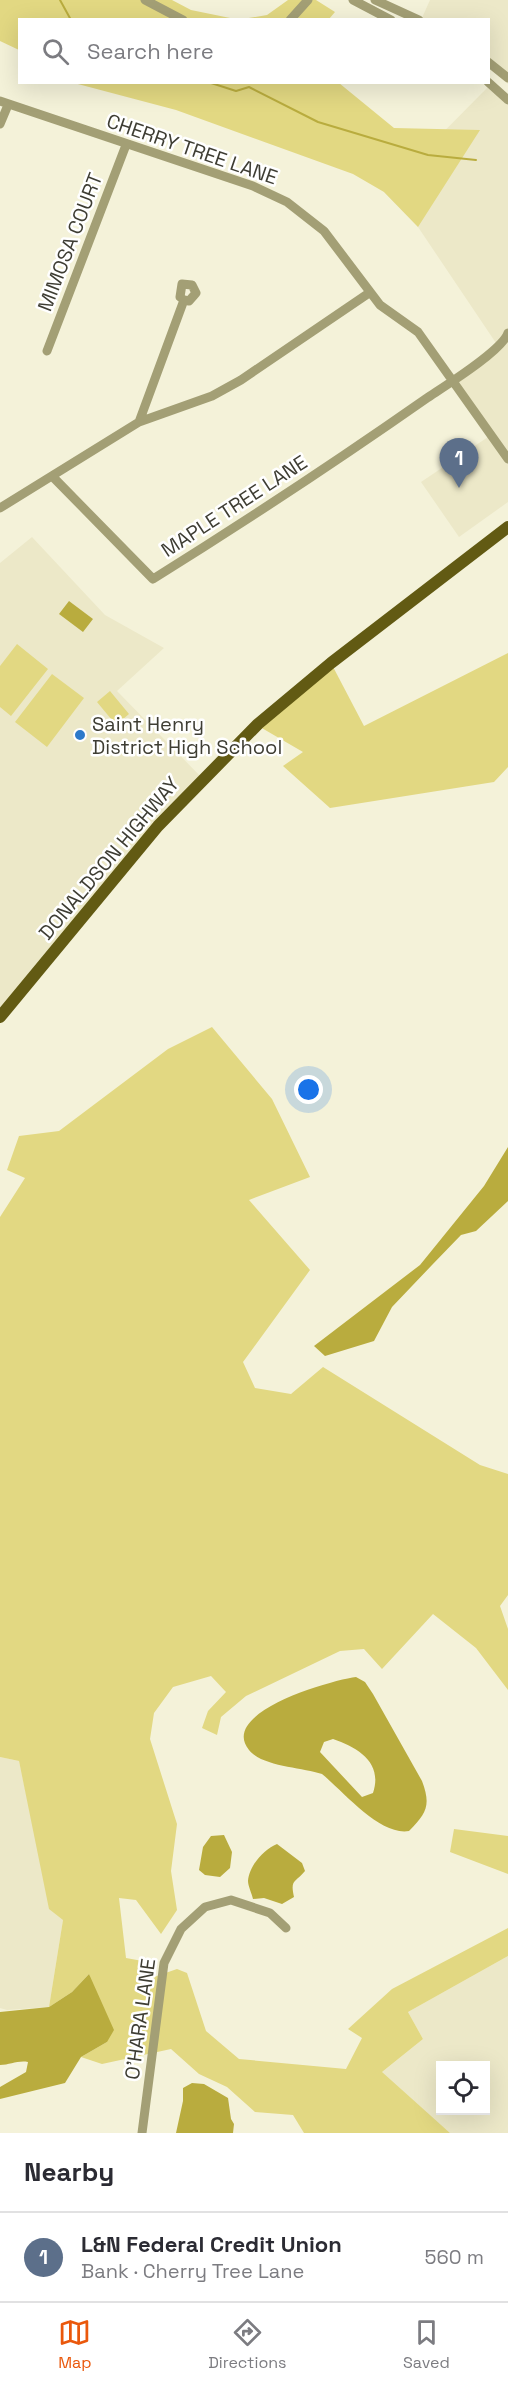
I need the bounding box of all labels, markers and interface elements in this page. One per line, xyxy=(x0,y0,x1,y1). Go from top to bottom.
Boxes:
search box xyxy=(18,18,490,84)
icon: search xyxy=(39,35,72,68)
text: Search here xyxy=(87,37,214,65)
street label: CHERRY TREE LANE xyxy=(103,108,281,190)
street label: MIMOSA COURT xyxy=(32,169,108,315)
pin: 1 xyxy=(440,438,478,488)
street label: MAPLE TREE LANE xyxy=(156,449,312,563)
place label: Saint Henry District High School xyxy=(92,711,282,760)
marker: Saint Henry District High School xyxy=(73,728,87,742)
street label: DONALDSON HIGHWAY xyxy=(33,771,185,945)
your location xyxy=(294,1075,323,1104)
street label: O’HARA LANE xyxy=(119,1957,161,2081)
map controls xyxy=(436,2061,490,2115)
button: locate xyxy=(436,2061,490,2115)
text: Nearby xyxy=(24,2155,114,2189)
text: L&N Federal Credit Union xyxy=(81,2230,342,2258)
text: 1 xyxy=(39,2244,48,2270)
text: 560 m xyxy=(425,2244,484,2270)
text: Bank · Cherry Tree Lane xyxy=(81,2258,304,2284)
tab: Map xyxy=(58,2316,92,2373)
tab: Directions xyxy=(208,2316,287,2373)
tab: Saved xyxy=(403,2316,450,2373)

